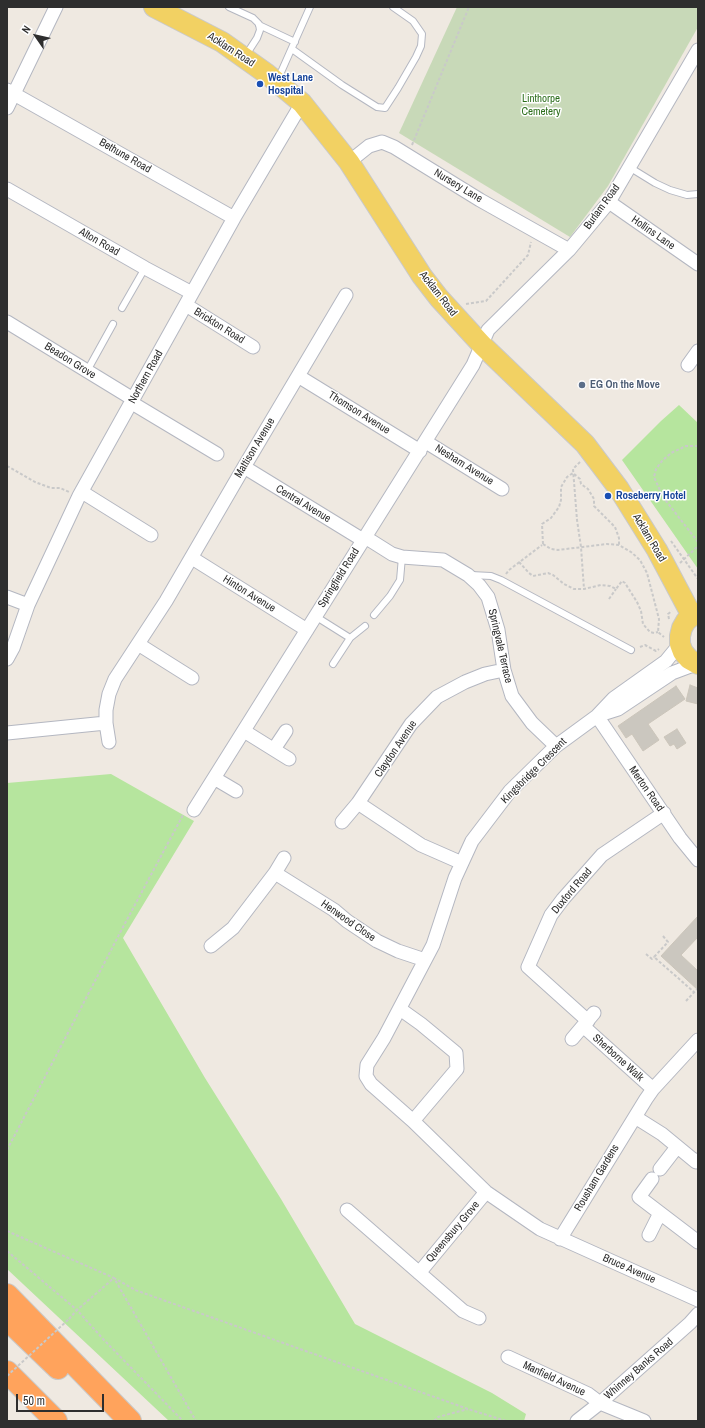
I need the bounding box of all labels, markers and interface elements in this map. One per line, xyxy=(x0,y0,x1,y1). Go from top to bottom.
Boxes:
north arrow xyxy=(16,16,56,56)
text: N xyxy=(18,23,34,36)
street label: Acklam Road xyxy=(205,30,257,70)
place label: West Lane Hospital xyxy=(268,71,313,97)
marker: West Lane Hospital xyxy=(255,79,265,89)
park label: Linthorpe Cemetery xyxy=(521,92,561,118)
street label: Bethune Road xyxy=(97,136,153,176)
street label: Nursery Lane xyxy=(431,166,485,206)
street label: Burlam Road xyxy=(581,182,623,232)
street label: Hollins Lane xyxy=(629,213,677,253)
street label: Alton Road xyxy=(76,225,122,259)
street label: Acklam Road xyxy=(416,269,460,319)
street label: Brickton Road xyxy=(191,305,247,347)
street label: Beadon Grove xyxy=(42,340,98,382)
street label: Northern Road xyxy=(126,348,166,406)
place label: EG On the Move xyxy=(590,378,660,392)
marker: EG On the Move xyxy=(577,380,587,390)
street label: Thomson Avenue xyxy=(326,389,392,437)
street label: Mattison Avenue xyxy=(232,416,278,480)
street label: Nesham Avenue xyxy=(432,442,496,488)
street label: Central Avenue xyxy=(273,482,333,526)
place label: Roseberry Hotel xyxy=(616,489,686,503)
marker: Roseberry Hotel xyxy=(603,491,613,501)
street label: Acklam Road xyxy=(630,512,668,564)
street label: Springfield Road xyxy=(315,546,363,610)
street label: Hinton Avenue xyxy=(220,573,278,615)
street label: Springvale Terrace xyxy=(485,608,515,684)
street label: Claydon Avenue xyxy=(372,718,420,780)
street label: Kingsbridge Crescent xyxy=(498,735,570,807)
street label: Merton Road xyxy=(626,764,666,814)
street label: Duxford Road xyxy=(549,865,595,917)
street label: Henwood Close xyxy=(318,897,378,945)
street label: Sherborne Walk xyxy=(590,1032,646,1084)
street label: Rousham Gardens xyxy=(572,1142,622,1214)
street label: Queensbury Grove xyxy=(423,1199,483,1265)
street label: Bruce Avenue xyxy=(601,1251,657,1287)
street label: Whinney Banks Road xyxy=(602,1335,676,1403)
street label: Manfield Avenue xyxy=(521,1359,587,1399)
scale bar xyxy=(18,1386,106,1412)
text: 50 m xyxy=(23,1393,45,1409)

